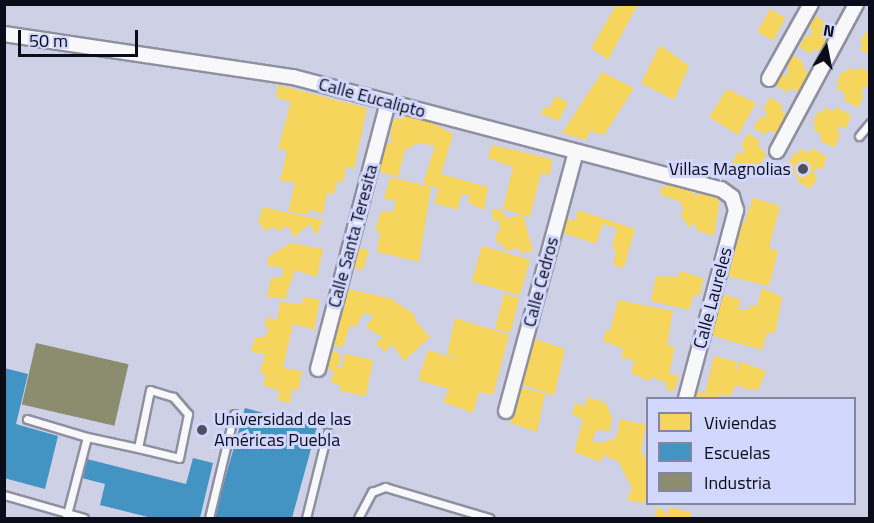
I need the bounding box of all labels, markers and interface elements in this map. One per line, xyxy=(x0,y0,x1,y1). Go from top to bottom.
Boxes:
text: N xyxy=(822,17,837,43)
scale bar xyxy=(21,18,141,56)
north arrow xyxy=(796,18,856,78)
text: 50 m xyxy=(29,27,68,54)
street label: Calle Eucalipto xyxy=(316,73,428,123)
place label: Villas Magnolias xyxy=(669,158,791,180)
street label: Calle Santa Teresita xyxy=(323,162,383,310)
marker: Villas Magnolias xyxy=(796,162,810,176)
street label: Calle Cedros xyxy=(519,235,563,329)
street label: Calle Laureles xyxy=(689,245,737,351)
legend xyxy=(646,397,856,505)
place label: Universidad de las Américas Puebla xyxy=(214,409,351,452)
text: Viviendas xyxy=(704,409,777,436)
marker: Universidad de las Américas Puebla xyxy=(195,423,209,437)
text: Escuelas xyxy=(704,439,770,466)
text: Industria xyxy=(704,469,771,496)

